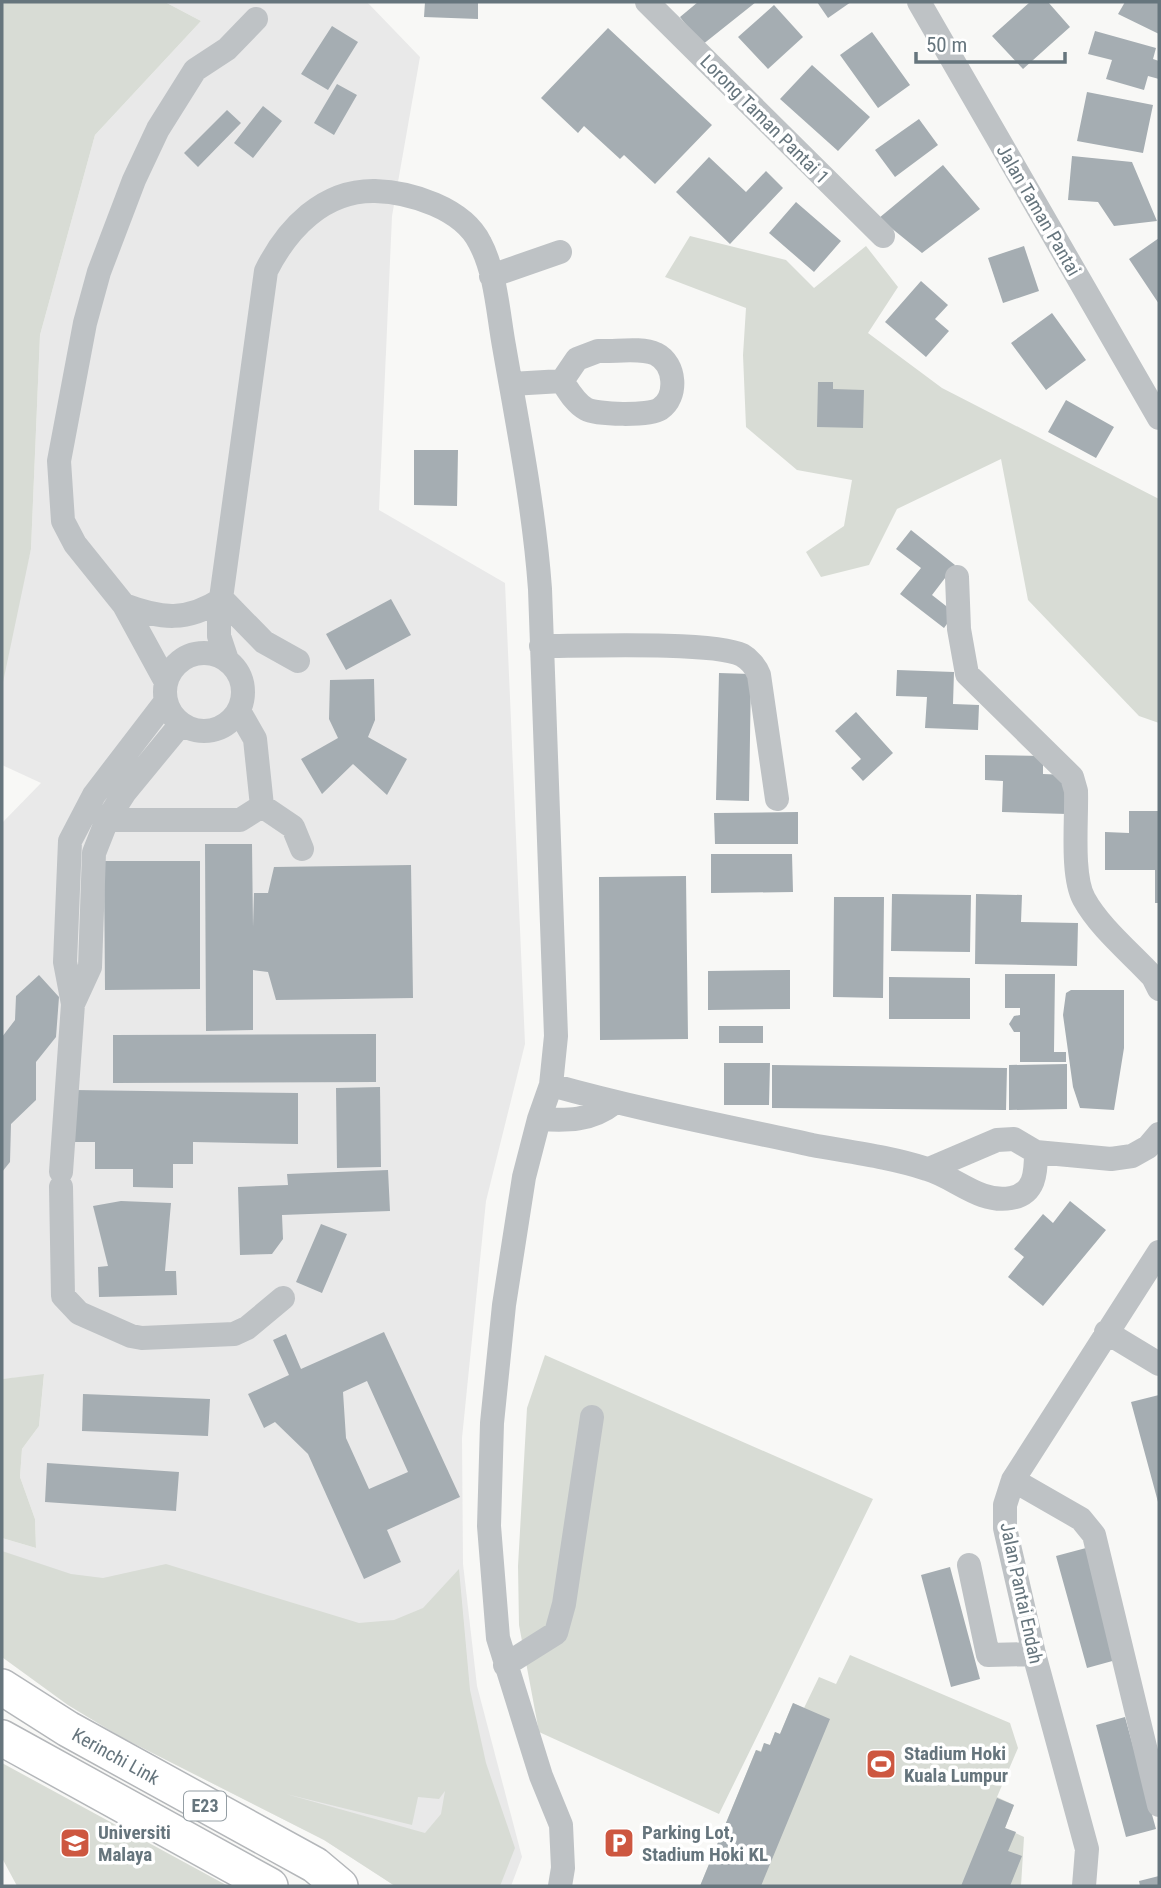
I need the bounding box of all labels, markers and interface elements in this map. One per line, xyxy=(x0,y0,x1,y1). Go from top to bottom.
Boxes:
scale bar xyxy=(916,21,1065,65)
text: 50 m xyxy=(926,33,967,57)
street label: Lorong Taman Pantai 1 xyxy=(695,50,834,189)
street label: Jalan Taman Pantai xyxy=(992,141,1085,280)
street label: Jalan Pantai Endah xyxy=(995,1520,1048,1666)
street label: Kerinchi Link xyxy=(68,1723,164,1790)
place label: Stadium Hoki Kuala Lumpur xyxy=(904,1742,1008,1787)
sports icon: Stadium Hoki Kuala Lumpur xyxy=(864,1747,898,1781)
road number: E23 xyxy=(184,1792,226,1820)
place label: Universiti Malaya xyxy=(98,1821,171,1866)
place label: Parking Lot, Stadium Hoki KL xyxy=(642,1821,768,1866)
school or university icon: Universiti Malaya xyxy=(58,1826,92,1860)
parking icon: Parking Lot, Stadium Hoki KL xyxy=(602,1826,636,1860)

